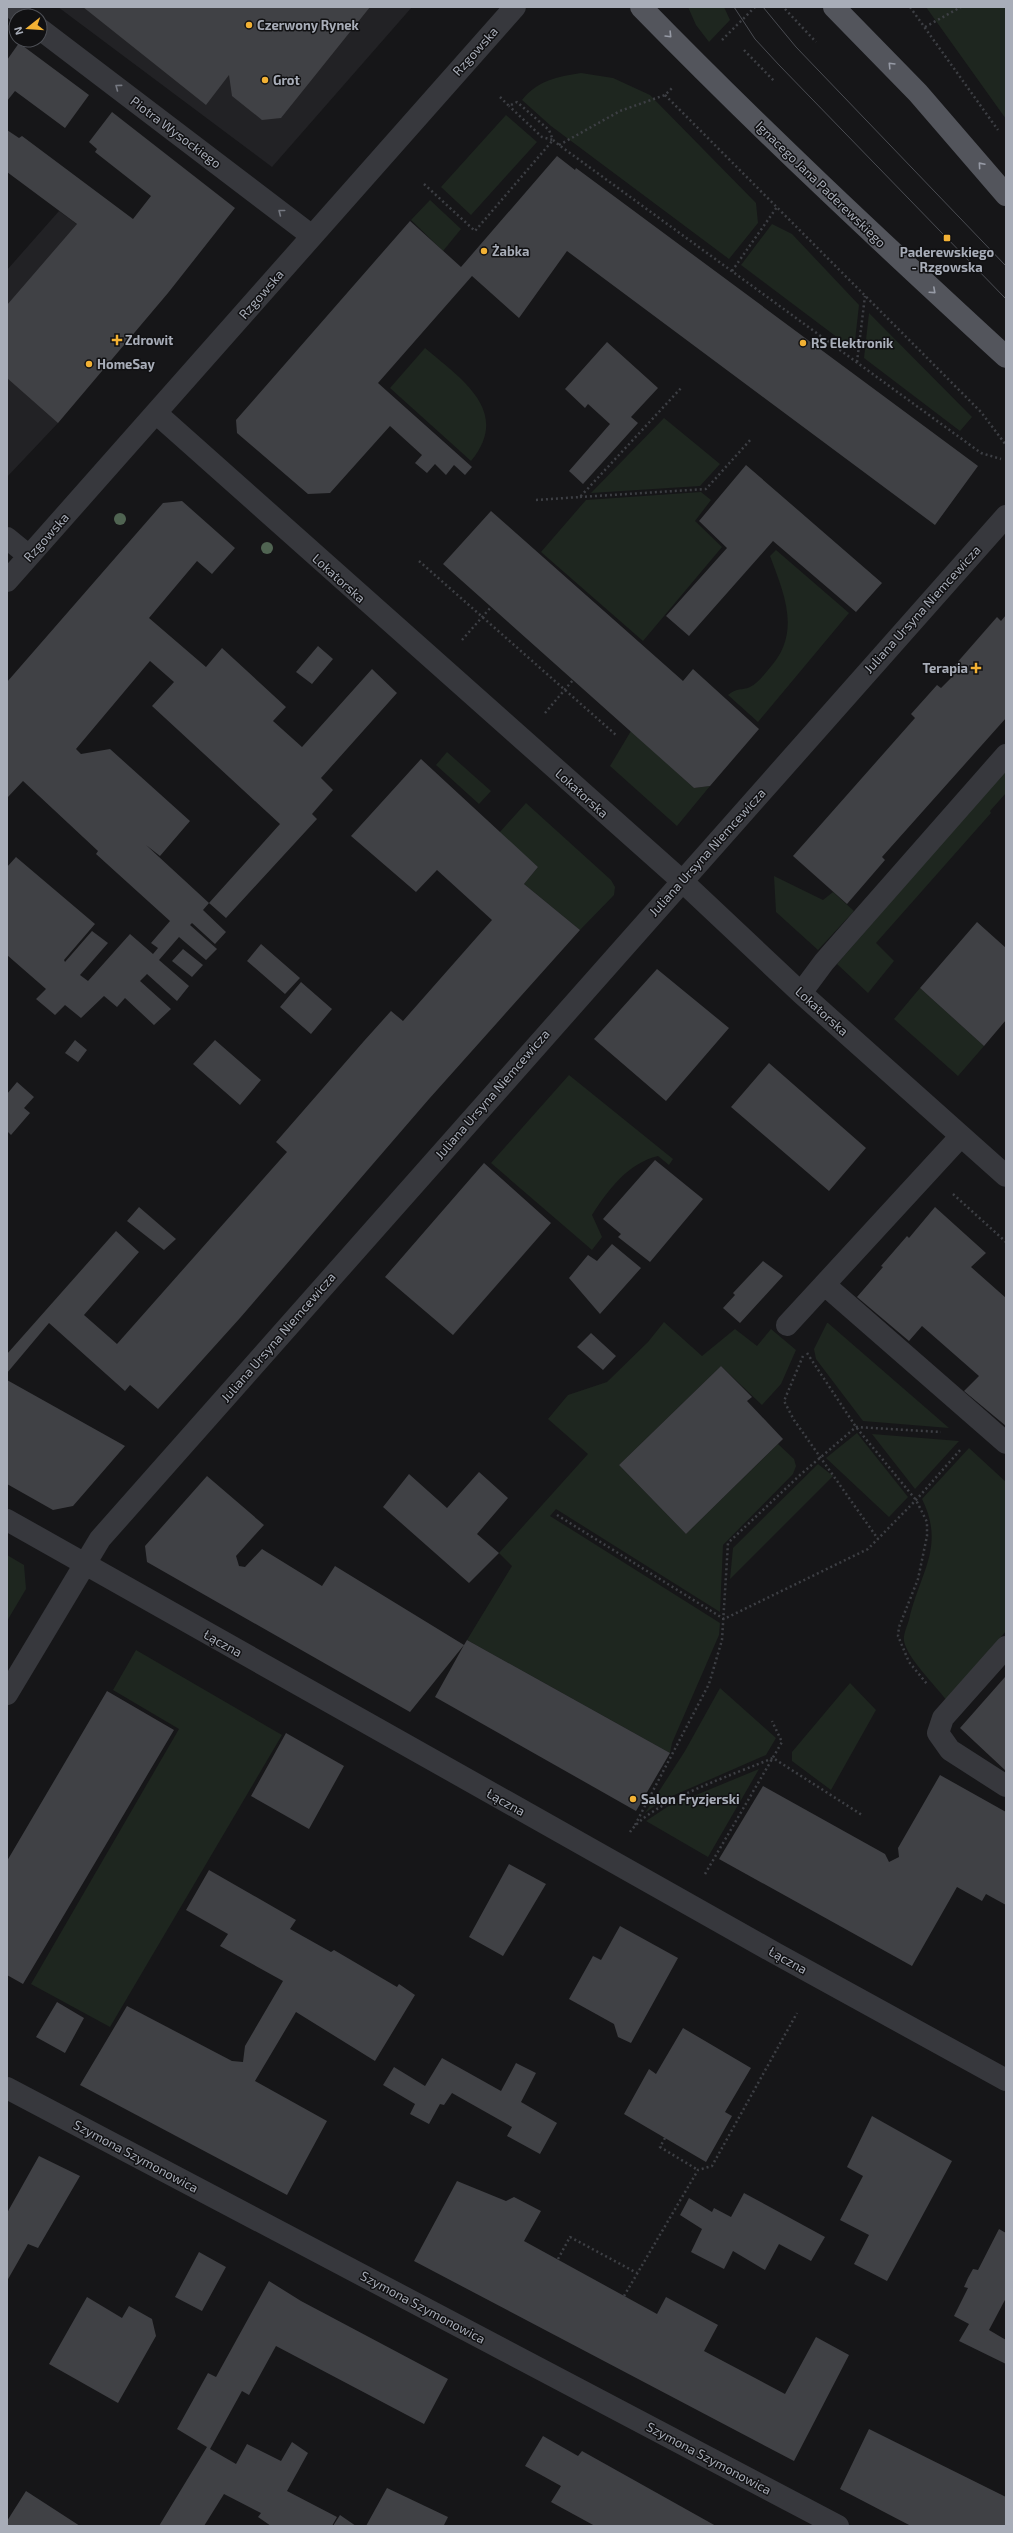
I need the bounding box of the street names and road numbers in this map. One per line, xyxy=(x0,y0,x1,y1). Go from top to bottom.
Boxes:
street label: Rzgowska xyxy=(449,23,501,79)
street label: Piotra Wysockiego xyxy=(128,93,224,171)
street label: Ignacego Jana Paderewskiego xyxy=(753,118,889,250)
street label: Rzgowska xyxy=(235,266,287,322)
street label: Rzgowska xyxy=(20,509,72,565)
street label: Juliana Ursyna Niemcewicza xyxy=(860,542,984,676)
street label: Lokatorska xyxy=(309,550,369,606)
street label: Lokatorska xyxy=(552,765,612,821)
street label: Juliana Ursyna Niemcewicza xyxy=(645,785,769,919)
street label: Lokatorska xyxy=(792,983,852,1039)
street label: Juliana Ursyna Niemcewicza xyxy=(431,1026,553,1162)
street label: Juliana Ursyna Niemcewicza xyxy=(217,1269,339,1405)
street label: Łączna xyxy=(201,1626,245,1660)
street label: Łączna xyxy=(484,1785,528,1819)
street label: Łączna xyxy=(766,1943,810,1977)
street label: Szymona Szymonowica xyxy=(71,2116,201,2196)
street label: Szymona Szymonowica xyxy=(358,2267,488,2347)
street label: Szymona Szymonowica xyxy=(644,2418,774,2498)

